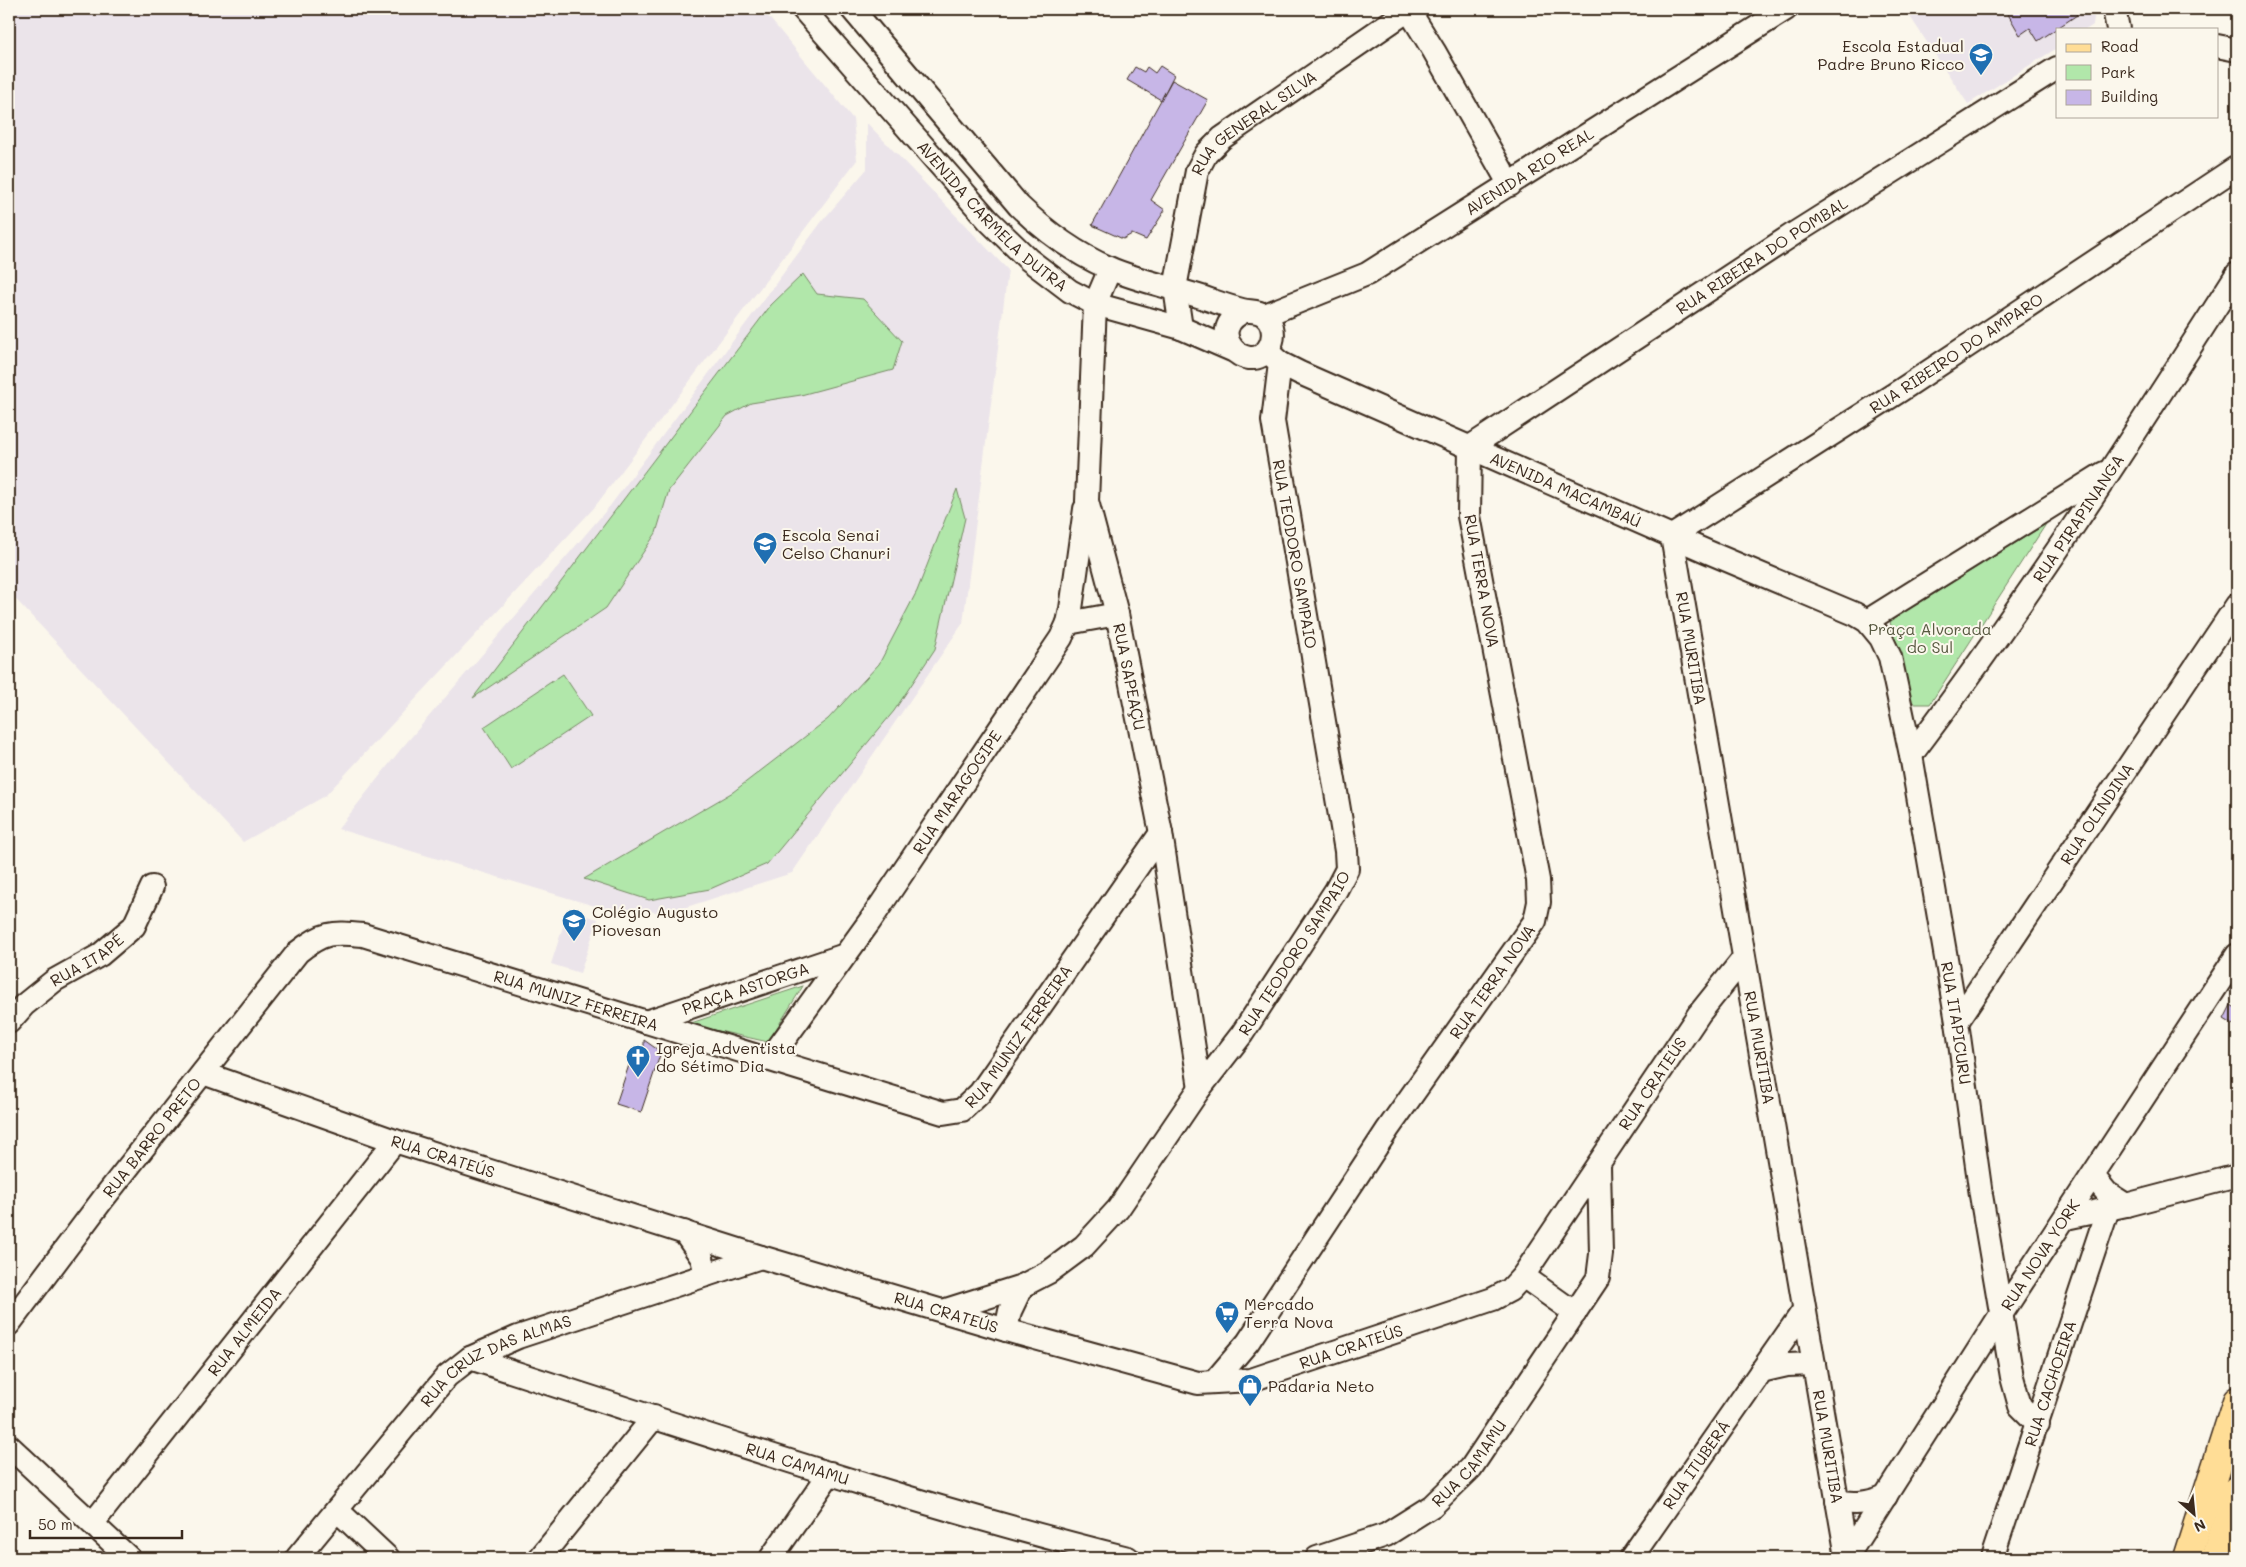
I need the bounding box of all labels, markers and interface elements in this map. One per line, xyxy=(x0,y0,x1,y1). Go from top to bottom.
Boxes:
legend xyxy=(2056,28,2218,118)
place label: Escola Estadual Padre Bruno Ricco xyxy=(1817,35,1964,74)
text: Road xyxy=(2101,36,2138,56)
school or university icon: Escola Estadual Padre Bruno Ricco xyxy=(1968,42,1994,76)
text: Park xyxy=(2101,62,2135,82)
street label: RUA GENERAL SILVA xyxy=(1186,65,1320,179)
text: Building xyxy=(2101,86,2158,106)
street label: AVENIDA RIO REAL xyxy=(1461,122,1598,219)
street label: AVENIDA CARMELA DUTRA xyxy=(913,136,1072,296)
street label: RUA RIBEIRA DO POMBAL xyxy=(1672,191,1852,319)
street label: RUA RIBEIRO DO AMPARO xyxy=(1865,288,2047,418)
street label: AVENIDA MACAMBAÚ xyxy=(1487,447,1645,531)
street label: RUA PIRAPINANGA xyxy=(2028,450,2128,586)
street label: RUA TEODORO SAMPAIO xyxy=(1269,458,1322,650)
street label: RUA TERRA NOVA xyxy=(1460,512,1505,649)
place label: Escola Senai Celso Chanuri xyxy=(782,524,891,563)
school or university icon: Escola Senai Celso Chanuri xyxy=(752,531,778,565)
street label: RUA MURITIBA xyxy=(1672,590,1712,707)
park label: Praça Alvorada do Sul xyxy=(1868,618,1992,657)
street label: RUA SAPEAÇU xyxy=(1109,621,1151,732)
street label: RUA MARAGOGIPE xyxy=(907,726,1006,858)
street label: RUA OLINDINA xyxy=(2055,759,2138,868)
street label: RUA TEODORO SAMPAIO xyxy=(1233,867,1354,1039)
place label: Colégio Augusto Piovesan xyxy=(592,901,718,940)
school or university icon: Colégio Augusto Piovesan xyxy=(561,908,587,942)
street label: RUA TERRA NOVA xyxy=(1444,920,1539,1043)
street label: RUA ITAPÉ xyxy=(46,929,127,991)
street label: PRAÇA ASTORGA xyxy=(679,957,812,1019)
street label: RUA MUNIZ FERREIRA xyxy=(960,960,1076,1112)
street label: RUA ITAPICURU xyxy=(1937,960,1977,1086)
street label: RUA MUNIZ FERREIRA xyxy=(491,965,661,1035)
street label: RUA MURITIBA xyxy=(1740,989,1780,1106)
street label: RUA CRATEÚS xyxy=(1613,1033,1691,1134)
place label: Igreja Adventista do Sétimo Dia xyxy=(656,1037,796,1076)
church icon: Igreja Adventista do Sétimo Dia xyxy=(625,1044,651,1078)
street label: RUA BARRO PRETO xyxy=(97,1073,205,1201)
street label: RUA CRATEÚS xyxy=(389,1129,498,1182)
street label: RUA NOVA YORK xyxy=(1996,1195,2084,1314)
street label: RUA ALMEIDA xyxy=(202,1283,286,1380)
street label: RUA CRATEÚS xyxy=(892,1286,1001,1337)
place label: Mercado Terra Nova xyxy=(1244,1293,1334,1332)
supermarket icon: Mercado Terra Nova xyxy=(1214,1300,1240,1334)
street label: RUA CRUZ DAS ALMAS xyxy=(415,1309,574,1411)
street label: RUA CACHOEIRA xyxy=(2019,1317,2080,1449)
street label: RUA CRATEÚS xyxy=(1296,1319,1405,1373)
shop icon: Padaria Neto xyxy=(1237,1373,1263,1407)
place label: Padaria Neto xyxy=(1268,1375,1374,1396)
street label: RUA MURITIBA xyxy=(1809,1388,1849,1505)
street label: RUA CAMAMU xyxy=(1427,1415,1510,1511)
street label: RUA ITUBERÁ xyxy=(1657,1415,1734,1513)
street label: RUA CAMAMU xyxy=(743,1437,852,1489)
north arrow xyxy=(2168,1490,2218,1540)
scale bar xyxy=(30,1507,182,1539)
text: 50 m xyxy=(38,1514,73,1534)
text: N xyxy=(2191,1515,2209,1537)

